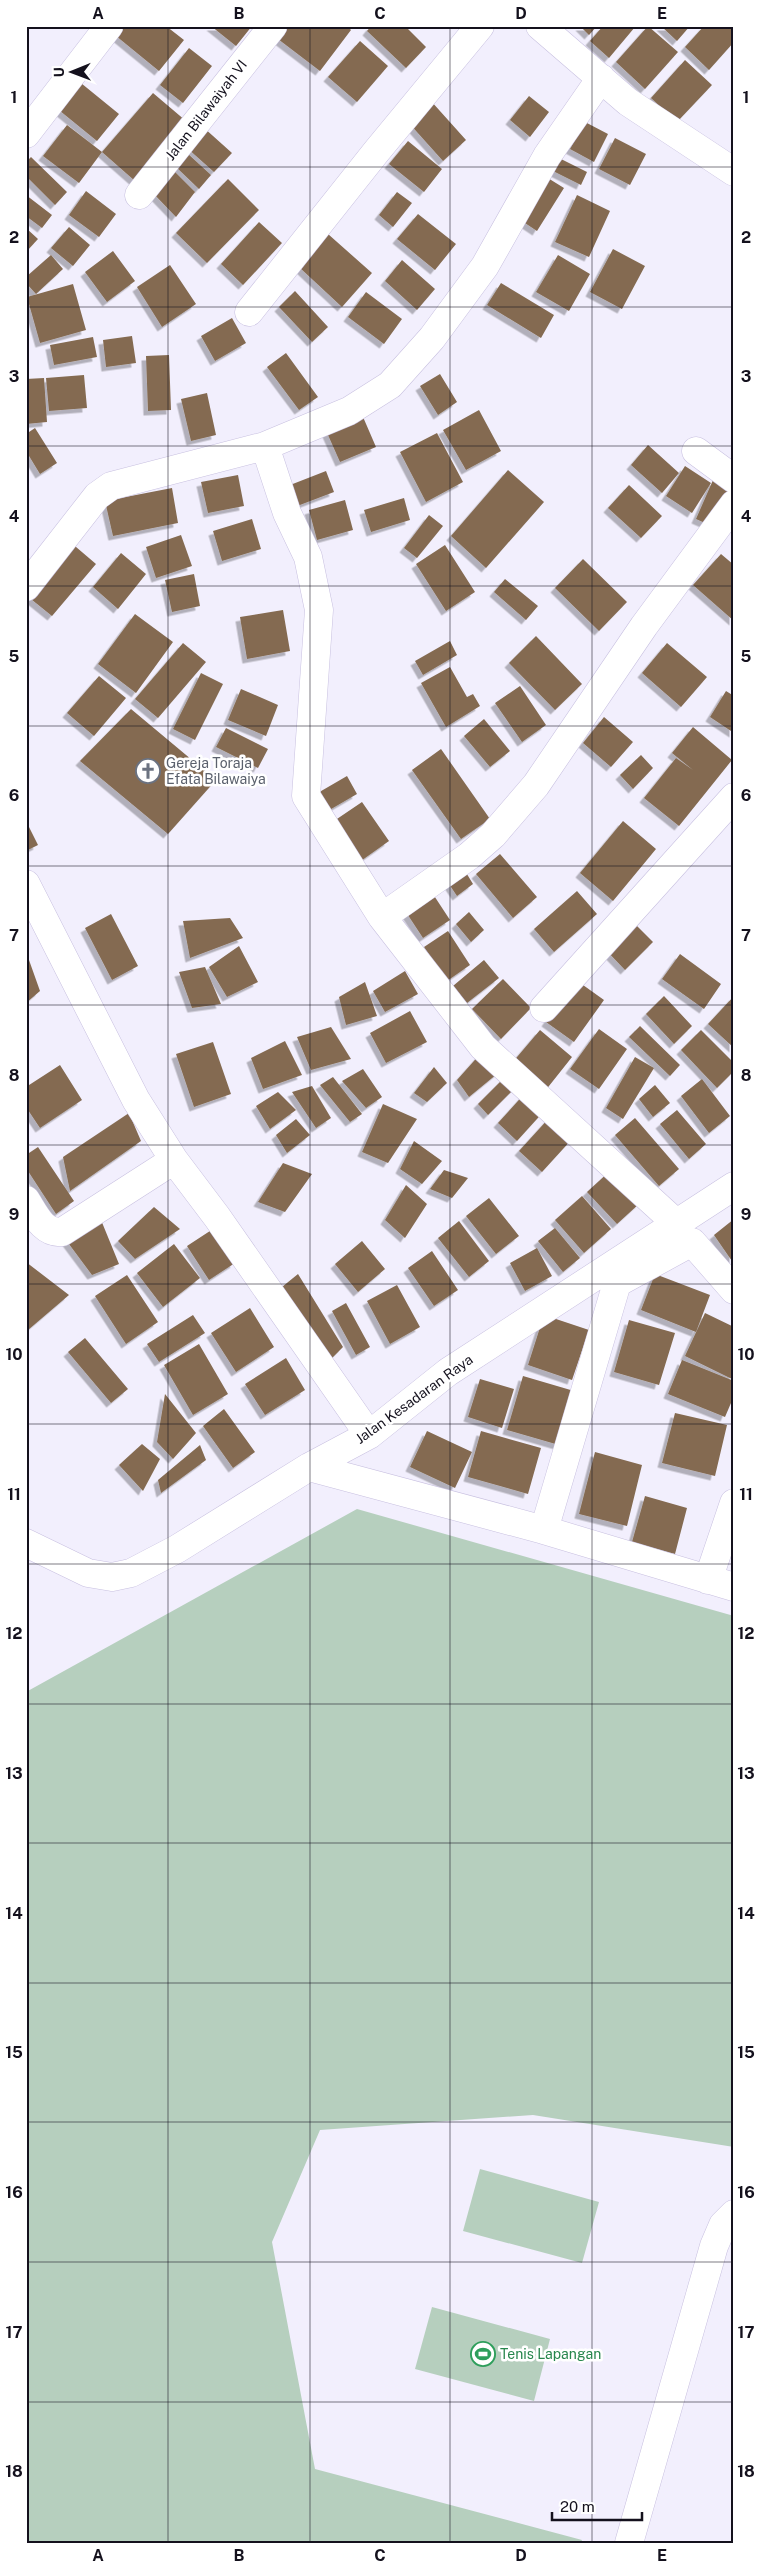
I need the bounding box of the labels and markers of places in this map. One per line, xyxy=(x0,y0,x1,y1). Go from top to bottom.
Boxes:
place label: Gereja Toraja Efata Bilawaiya xyxy=(166,755,266,787)
church icon: Gereja Toraja Efata Bilawaiya xyxy=(135,758,161,784)
sports icon: Tenis Lapangan xyxy=(470,2341,496,2367)
place label: Tenis Lapangan xyxy=(500,2346,601,2362)

